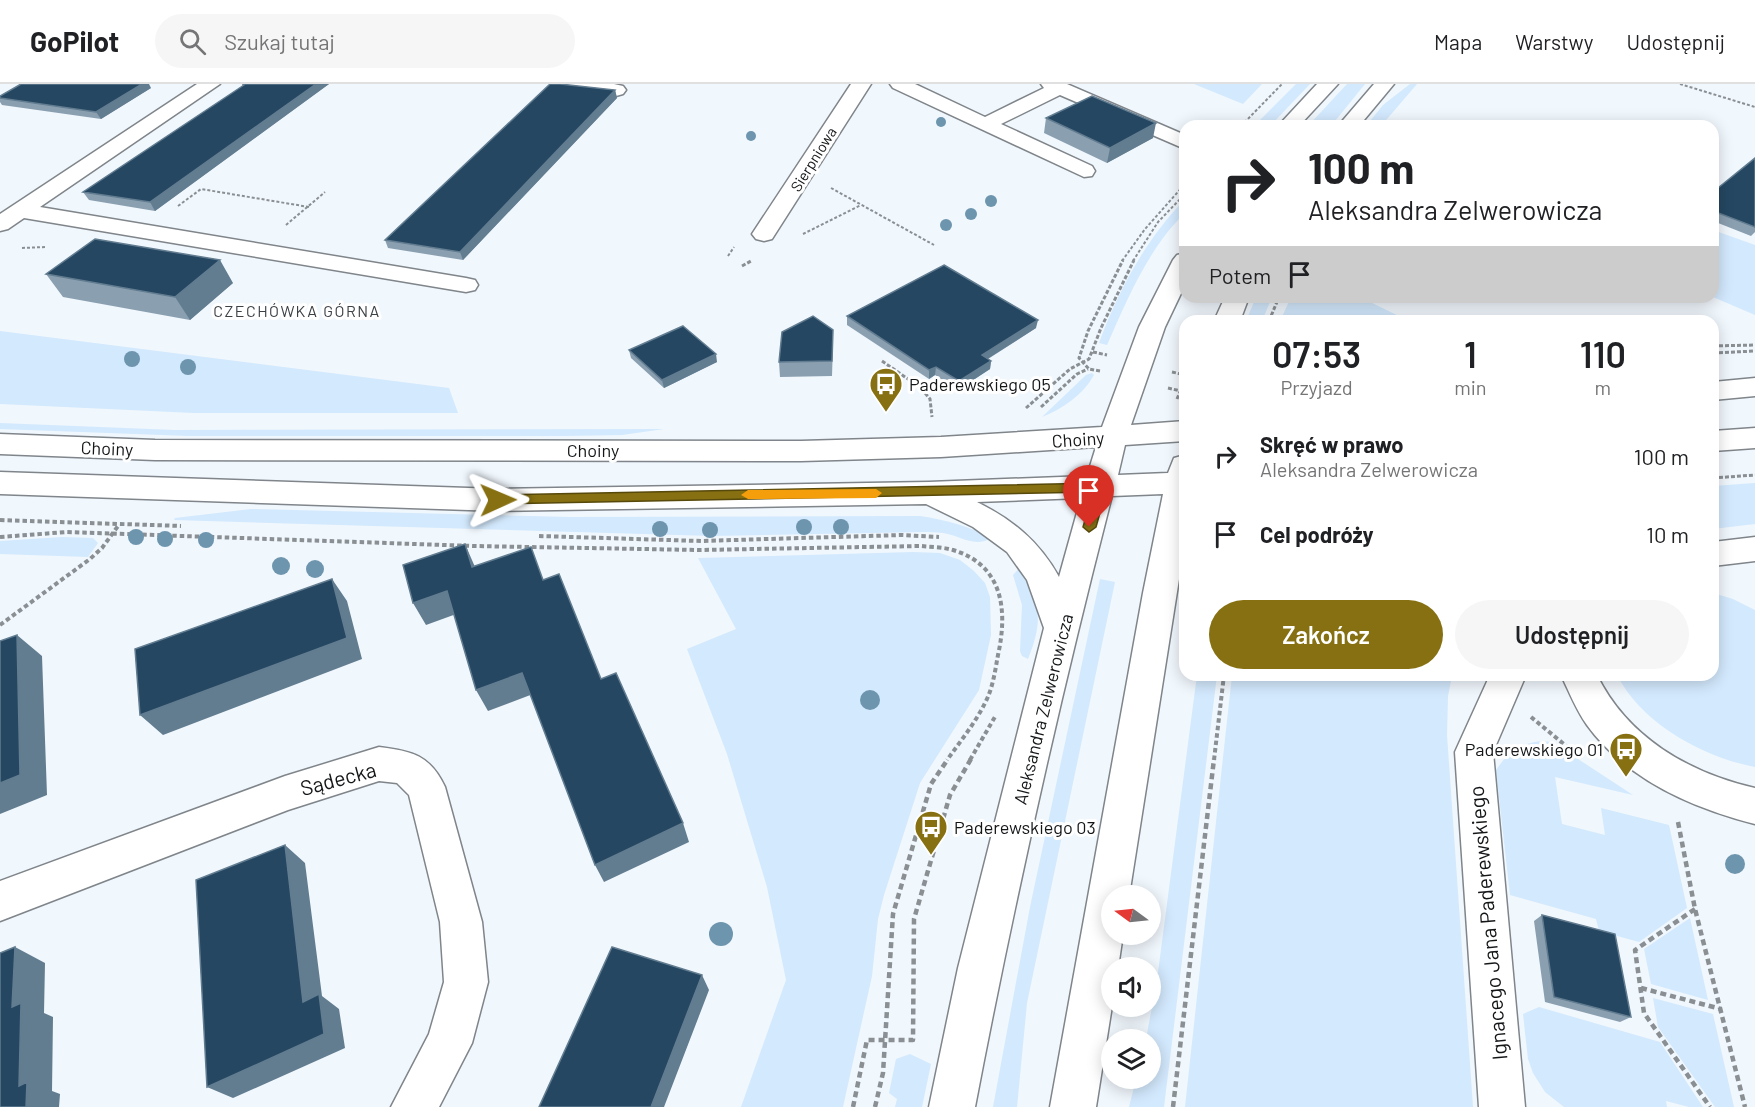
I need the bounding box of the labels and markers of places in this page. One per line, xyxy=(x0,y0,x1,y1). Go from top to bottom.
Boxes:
bus stop icon: Paderewskiego 05 xyxy=(868,366,904,413)
place label: Paderewskiego 05 xyxy=(909,373,1051,395)
pin xyxy=(1063,465,1114,527)
bus stop icon: Paderewskiego 01 xyxy=(1608,731,1644,778)
place label: Paderewskiego 01 xyxy=(1465,738,1603,760)
bus stop icon: Paderewskiego 03 xyxy=(913,809,949,856)
place label: Paderewskiego 03 xyxy=(954,816,1096,838)

